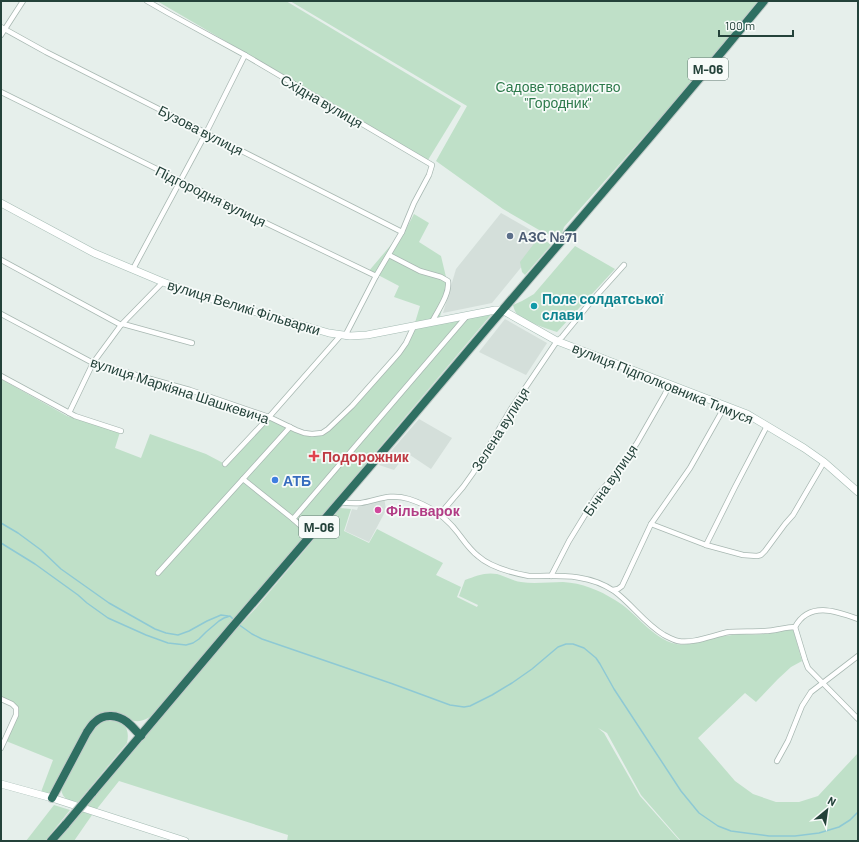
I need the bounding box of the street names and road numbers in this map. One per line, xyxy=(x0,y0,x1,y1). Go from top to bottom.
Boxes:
road number: М-06 xyxy=(688,58,728,80)
street label: Східна вулиця xyxy=(278,71,366,131)
street label: Бузова вулиця xyxy=(156,101,246,159)
street label: Підгородня вулиця xyxy=(153,162,269,230)
street label: вулиця Великі Фільварки xyxy=(166,276,322,338)
street label: вулиця Підполковника Тимуся xyxy=(570,339,756,427)
street label: вулиця Маркіяна Шашкевича xyxy=(88,353,272,427)
street label: Зелена вулиця xyxy=(467,384,533,474)
street label: Бічна вулиця xyxy=(579,441,641,519)
road number: М-06 xyxy=(299,516,339,538)

